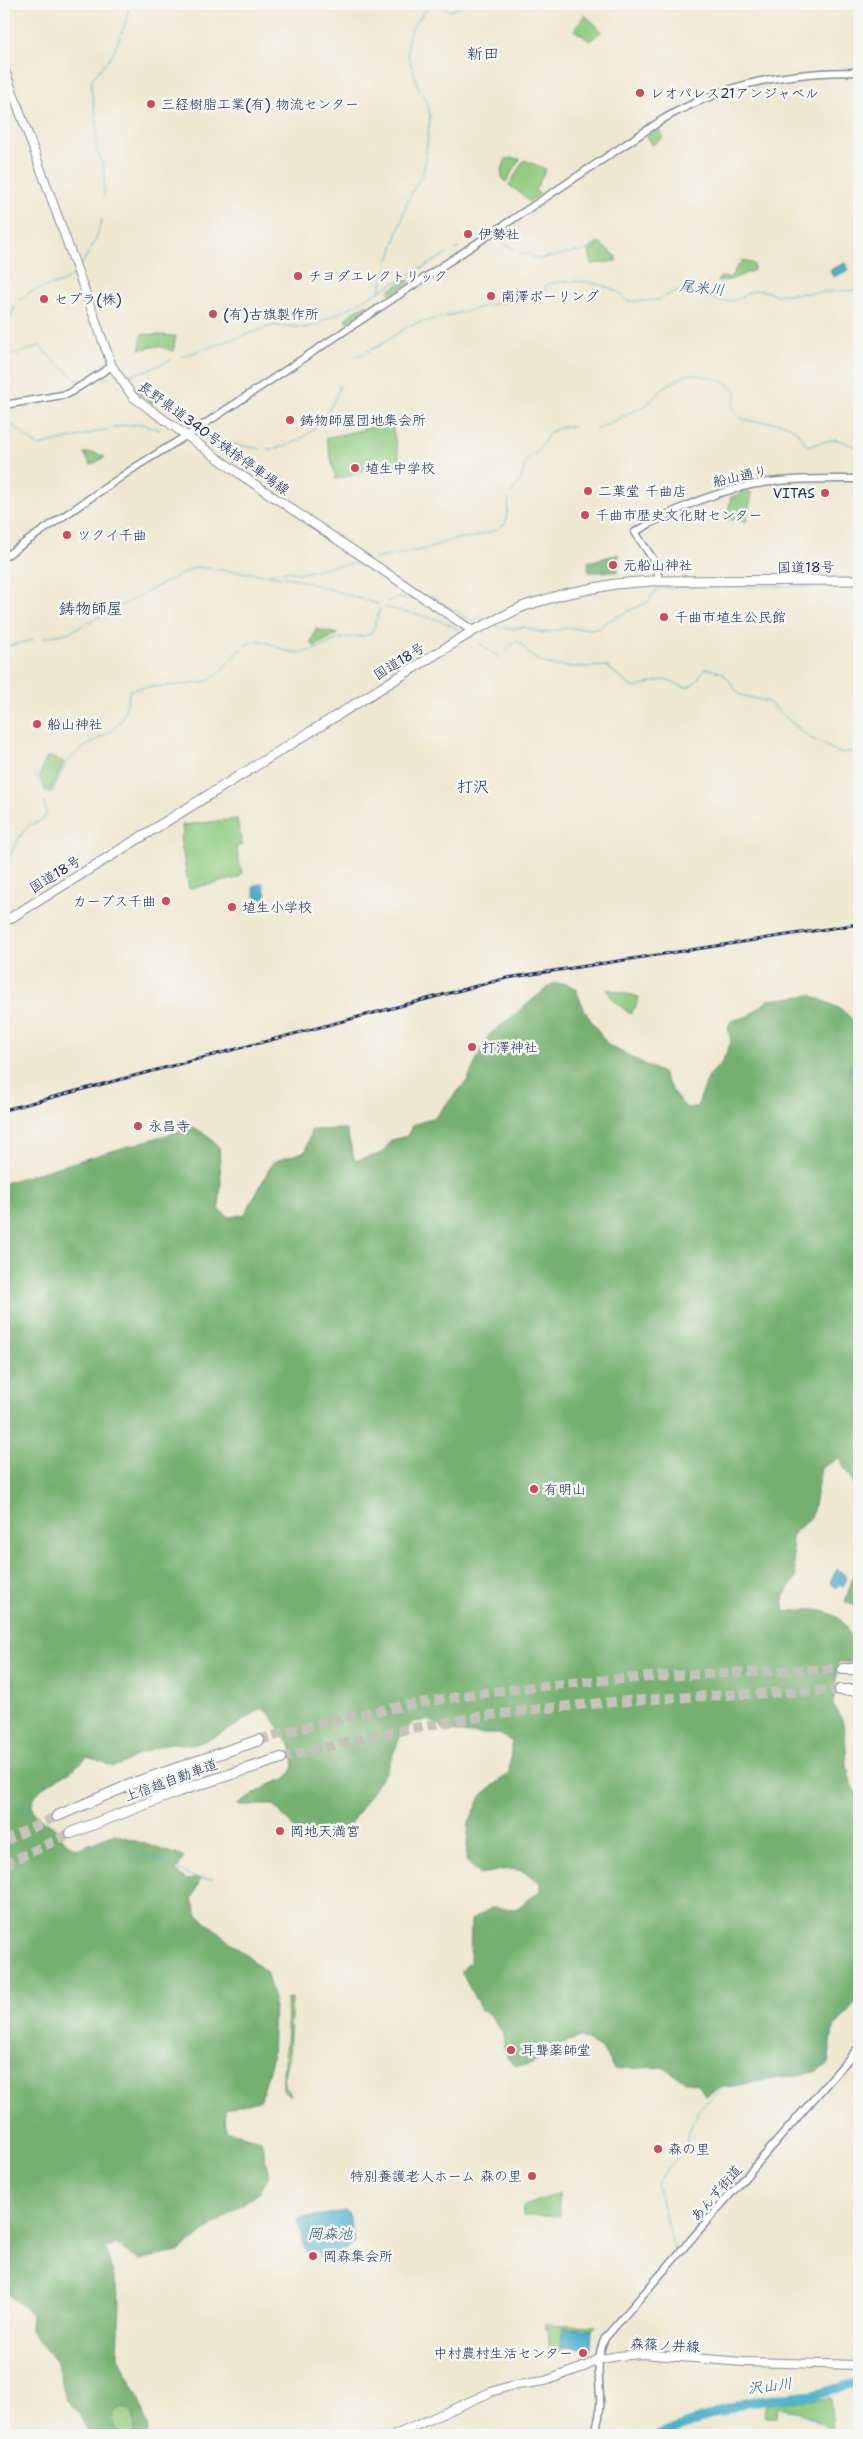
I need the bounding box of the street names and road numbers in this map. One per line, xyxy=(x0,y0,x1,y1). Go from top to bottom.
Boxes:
street label: 長野県道340号姨捨停車場線 xyxy=(135,377,293,499)
street label: 船山通り xyxy=(711,461,769,491)
street label: 国道18号 xyxy=(777,558,835,576)
street label: 国道18号 xyxy=(370,638,428,684)
street label: 国道18号 xyxy=(26,851,84,897)
street label: 上信越自動車道 xyxy=(122,1755,220,1805)
street label: あんず街道 xyxy=(686,2161,746,2225)
street label: 森篠ノ井線 xyxy=(630,2334,700,2356)

